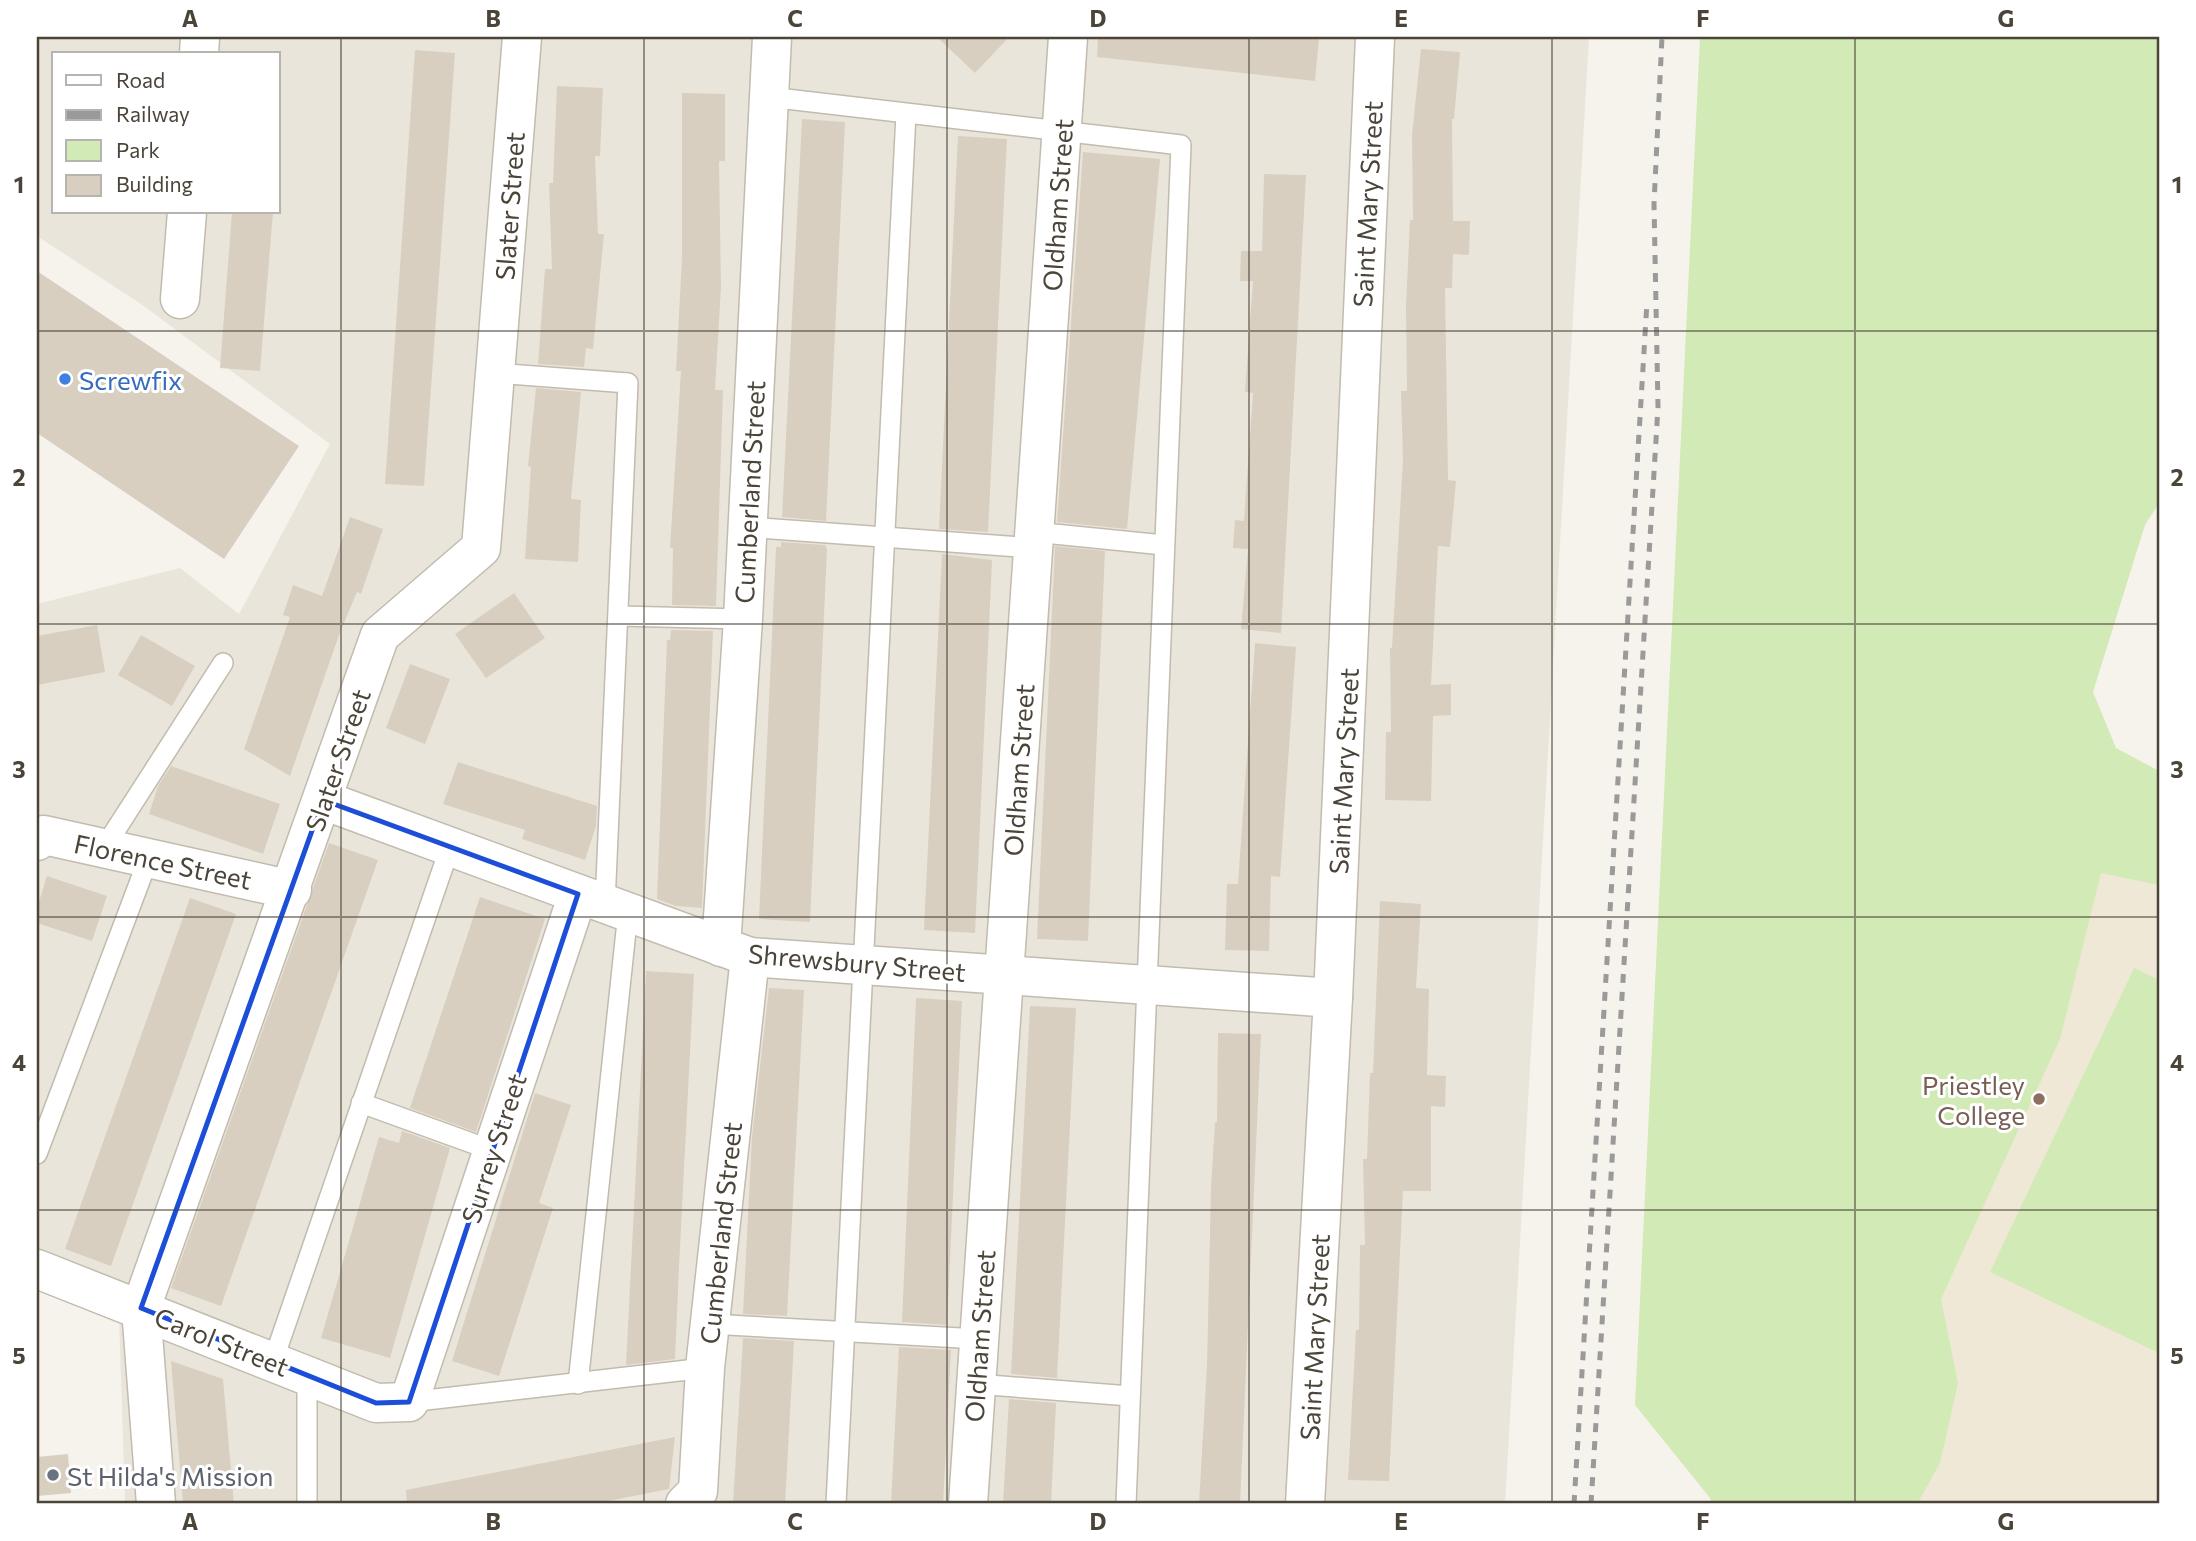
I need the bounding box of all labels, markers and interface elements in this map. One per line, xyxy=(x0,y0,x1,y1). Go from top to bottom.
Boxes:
text: A xyxy=(182,4,199,32)
text: B xyxy=(485,4,501,32)
text: C xyxy=(787,4,803,32)
text: D xyxy=(1090,4,1107,32)
text: E xyxy=(1394,4,1408,32)
text: F xyxy=(1696,4,1710,32)
text: G xyxy=(1998,4,2014,32)
legend xyxy=(52,52,280,214)
text: Road xyxy=(116,67,165,92)
street label: Saint Mary Street xyxy=(1346,100,1388,308)
text: Railway xyxy=(116,101,190,126)
street label: Oldham Street xyxy=(1036,118,1078,292)
street label: Slater Street xyxy=(488,131,530,281)
text: Park xyxy=(116,137,160,162)
text: 1 xyxy=(14,170,24,198)
text: 1 xyxy=(2172,170,2182,198)
text: Building xyxy=(116,171,193,196)
place label: Screwfix xyxy=(79,364,182,395)
marker: Screwfix xyxy=(57,371,73,387)
street label: Cumberland Street xyxy=(728,380,770,604)
text: 2 xyxy=(12,463,26,491)
text: 2 xyxy=(2170,463,2184,491)
street label: Saint Mary Street xyxy=(1322,667,1364,875)
street label: Oldham Street xyxy=(997,683,1039,857)
street label: Slater Street xyxy=(298,685,376,835)
text: 3 xyxy=(12,755,26,783)
text: 3 xyxy=(2170,755,2184,783)
street label: Florence Street xyxy=(71,827,255,895)
street label: Shrewsbury Street xyxy=(747,937,967,987)
text: 4 xyxy=(12,1048,26,1076)
text: 4 xyxy=(2170,1048,2184,1076)
street label: Surrey Street xyxy=(454,1069,532,1227)
place label: Priestley College xyxy=(1922,1069,2025,1130)
marker: Priestley College xyxy=(2031,1091,2047,1107)
street label: Cumberland Street xyxy=(693,1120,747,1346)
street label: Saint Mary Street xyxy=(1293,1233,1335,1441)
street label: Oldham Street xyxy=(958,1249,1000,1423)
street label: Carol Street xyxy=(150,1300,294,1382)
text: 5 xyxy=(12,1341,26,1369)
text: 5 xyxy=(2170,1341,2184,1369)
place label: St Hilda's Mission xyxy=(67,1460,273,1491)
marker: St Hilda's Mission xyxy=(45,1467,61,1483)
text: A xyxy=(182,1507,199,1535)
text: B xyxy=(485,1507,501,1535)
text: C xyxy=(787,1507,803,1535)
text: D xyxy=(1090,1507,1107,1535)
text: E xyxy=(1394,1507,1408,1535)
text: F xyxy=(1696,1507,1710,1535)
text: G xyxy=(1998,1507,2014,1535)

